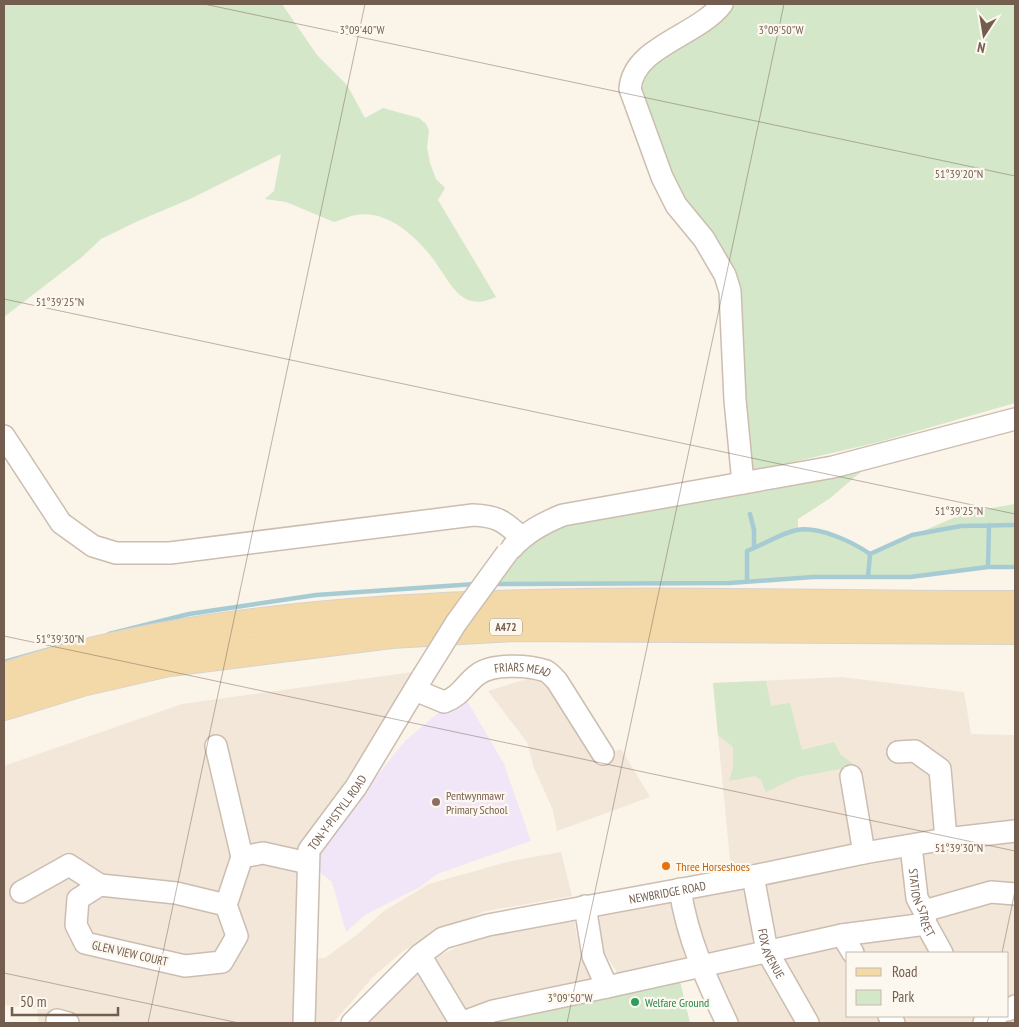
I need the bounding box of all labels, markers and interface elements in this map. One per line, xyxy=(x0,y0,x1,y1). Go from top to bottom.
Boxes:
north arrow xyxy=(959,10,1009,60)
text: 3°09'40"W xyxy=(339,22,385,37)
text: 3°09'50"W xyxy=(758,22,804,37)
text: N xyxy=(976,38,987,57)
text: 51°39'20"N xyxy=(935,166,983,181)
text: 51°39'25"N xyxy=(36,294,84,309)
text: 51°39'25"N xyxy=(935,503,983,518)
road number: A472 xyxy=(490,618,522,636)
text: 51°39'30"N xyxy=(36,631,84,646)
street label: FRIARS MEAD xyxy=(493,659,555,680)
street label: TON-Y-PISTYLL ROAD xyxy=(304,772,369,853)
place label: Pentwynmawr Primary School xyxy=(446,788,508,817)
marker: Pentwynmawr Primary School xyxy=(430,796,442,808)
text: 51°39'30"N xyxy=(935,840,983,855)
place label: Three Horseshoes xyxy=(676,859,750,874)
marker: Three Horseshoes xyxy=(660,860,672,872)
street label: STATION STREET xyxy=(906,868,939,940)
street label: NEWBRIDGE ROAD xyxy=(628,877,707,906)
street label: FOX AVENUE xyxy=(755,927,788,981)
street label: GLEN VIEW COURT xyxy=(91,937,170,969)
legend xyxy=(846,952,1009,1017)
text: Road xyxy=(892,962,918,981)
scale bar xyxy=(12,984,119,1016)
text: Park xyxy=(892,987,914,1006)
text: 3°09'50"W xyxy=(547,990,593,1005)
text: 50 m xyxy=(20,992,46,1011)
place label: Welfare Ground xyxy=(645,995,709,1010)
marker: Welfare Ground xyxy=(629,996,641,1008)

